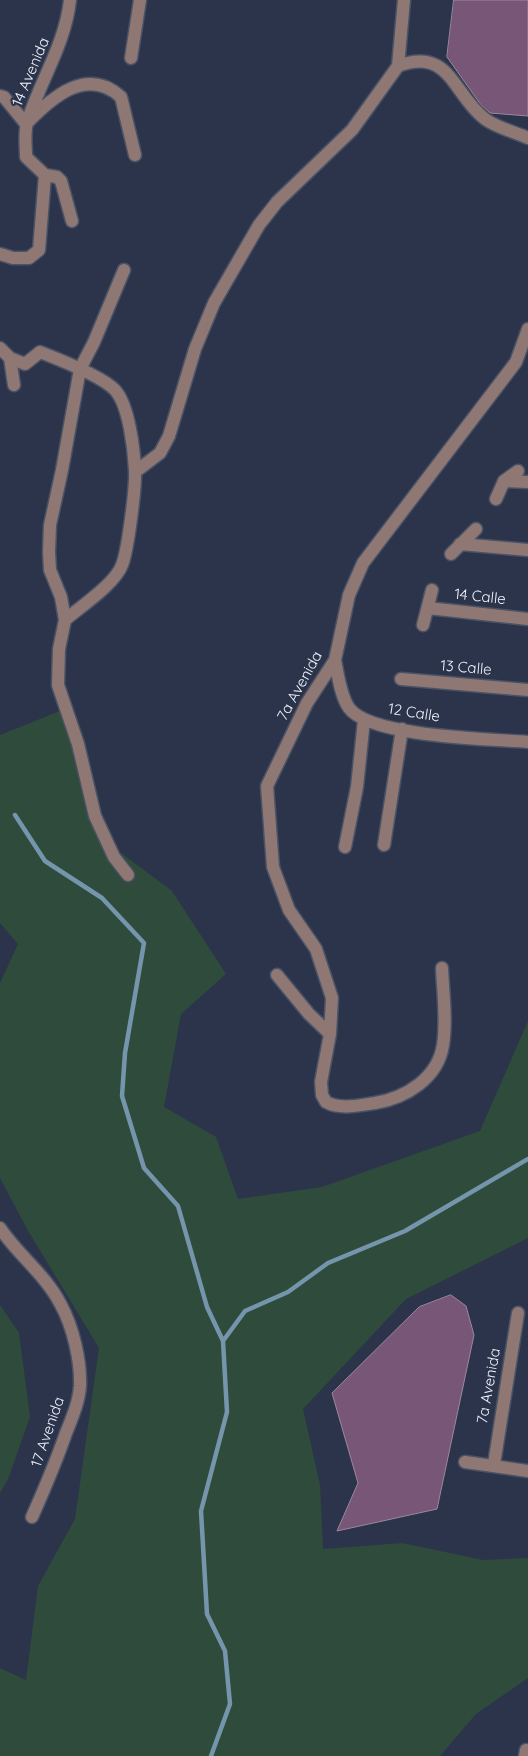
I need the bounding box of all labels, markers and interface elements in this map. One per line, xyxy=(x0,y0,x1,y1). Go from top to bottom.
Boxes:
street label: 14 Avenida xyxy=(8,35,54,109)
street label: 14 Calle xyxy=(453,585,507,609)
street label: 7a Avenida xyxy=(274,648,326,724)
street label: 13 Calle xyxy=(440,657,492,679)
street label: 12 Calle xyxy=(387,700,441,726)
street label: 7a Avenida xyxy=(473,1347,505,1425)
street label: 17 Avenida xyxy=(28,1395,68,1469)

